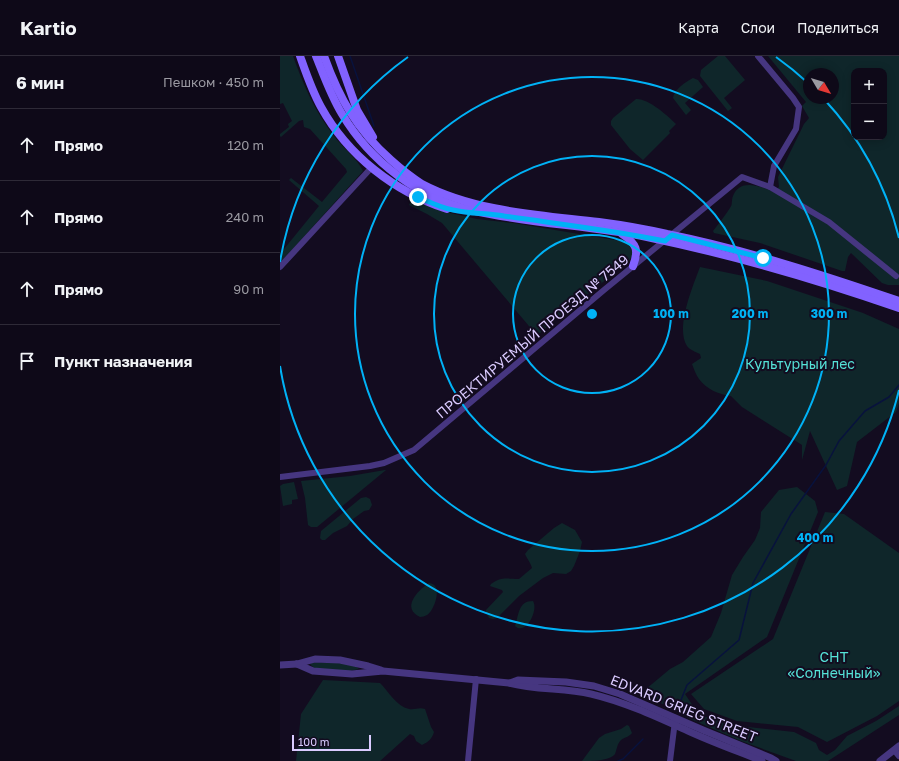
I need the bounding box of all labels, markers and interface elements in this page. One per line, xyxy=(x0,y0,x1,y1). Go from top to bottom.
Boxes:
text: Kartio xyxy=(20,16,77,39)
text: Карта xyxy=(678,19,719,36)
text: Слои xyxy=(741,19,775,36)
text: Поделиться xyxy=(797,19,879,36)
north arrow xyxy=(803,68,839,104)
map controls xyxy=(851,68,887,140)
button: + xyxy=(851,68,887,104)
text: 6 мин xyxy=(16,72,64,93)
text: Пешком · 450 m xyxy=(163,74,264,90)
button: − xyxy=(851,104,887,140)
icon: ahead xyxy=(16,134,38,156)
text: Прямо xyxy=(54,136,103,154)
text: 120 m xyxy=(227,137,264,153)
route end xyxy=(409,188,427,206)
icon: ahead xyxy=(16,206,38,228)
text: Прямо xyxy=(54,208,103,226)
text: 240 m xyxy=(226,209,264,225)
route start xyxy=(754,249,772,267)
street label: ПРОЕКТИРУЕМЫЙ ПРОЕЗД № 7549 xyxy=(432,250,632,422)
icon: ahead xyxy=(16,278,38,300)
text: Прямо xyxy=(54,280,103,298)
text: 90 m xyxy=(233,281,264,297)
text: 100 m xyxy=(653,306,689,321)
text: 200 m xyxy=(732,306,768,321)
text: 300 m xyxy=(811,306,847,321)
centre of rings xyxy=(585,307,599,321)
icon: arrive xyxy=(16,350,38,372)
text: Пункт назначения xyxy=(54,352,192,370)
park label: Культурный лес xyxy=(745,355,855,372)
text: 400 m xyxy=(797,530,833,545)
park label: СНТ «Солнечный» xyxy=(787,648,881,681)
street label: EDVARD GRIEG STREET xyxy=(608,671,760,745)
scale bar xyxy=(292,733,371,752)
text: 100 m xyxy=(298,735,329,748)

